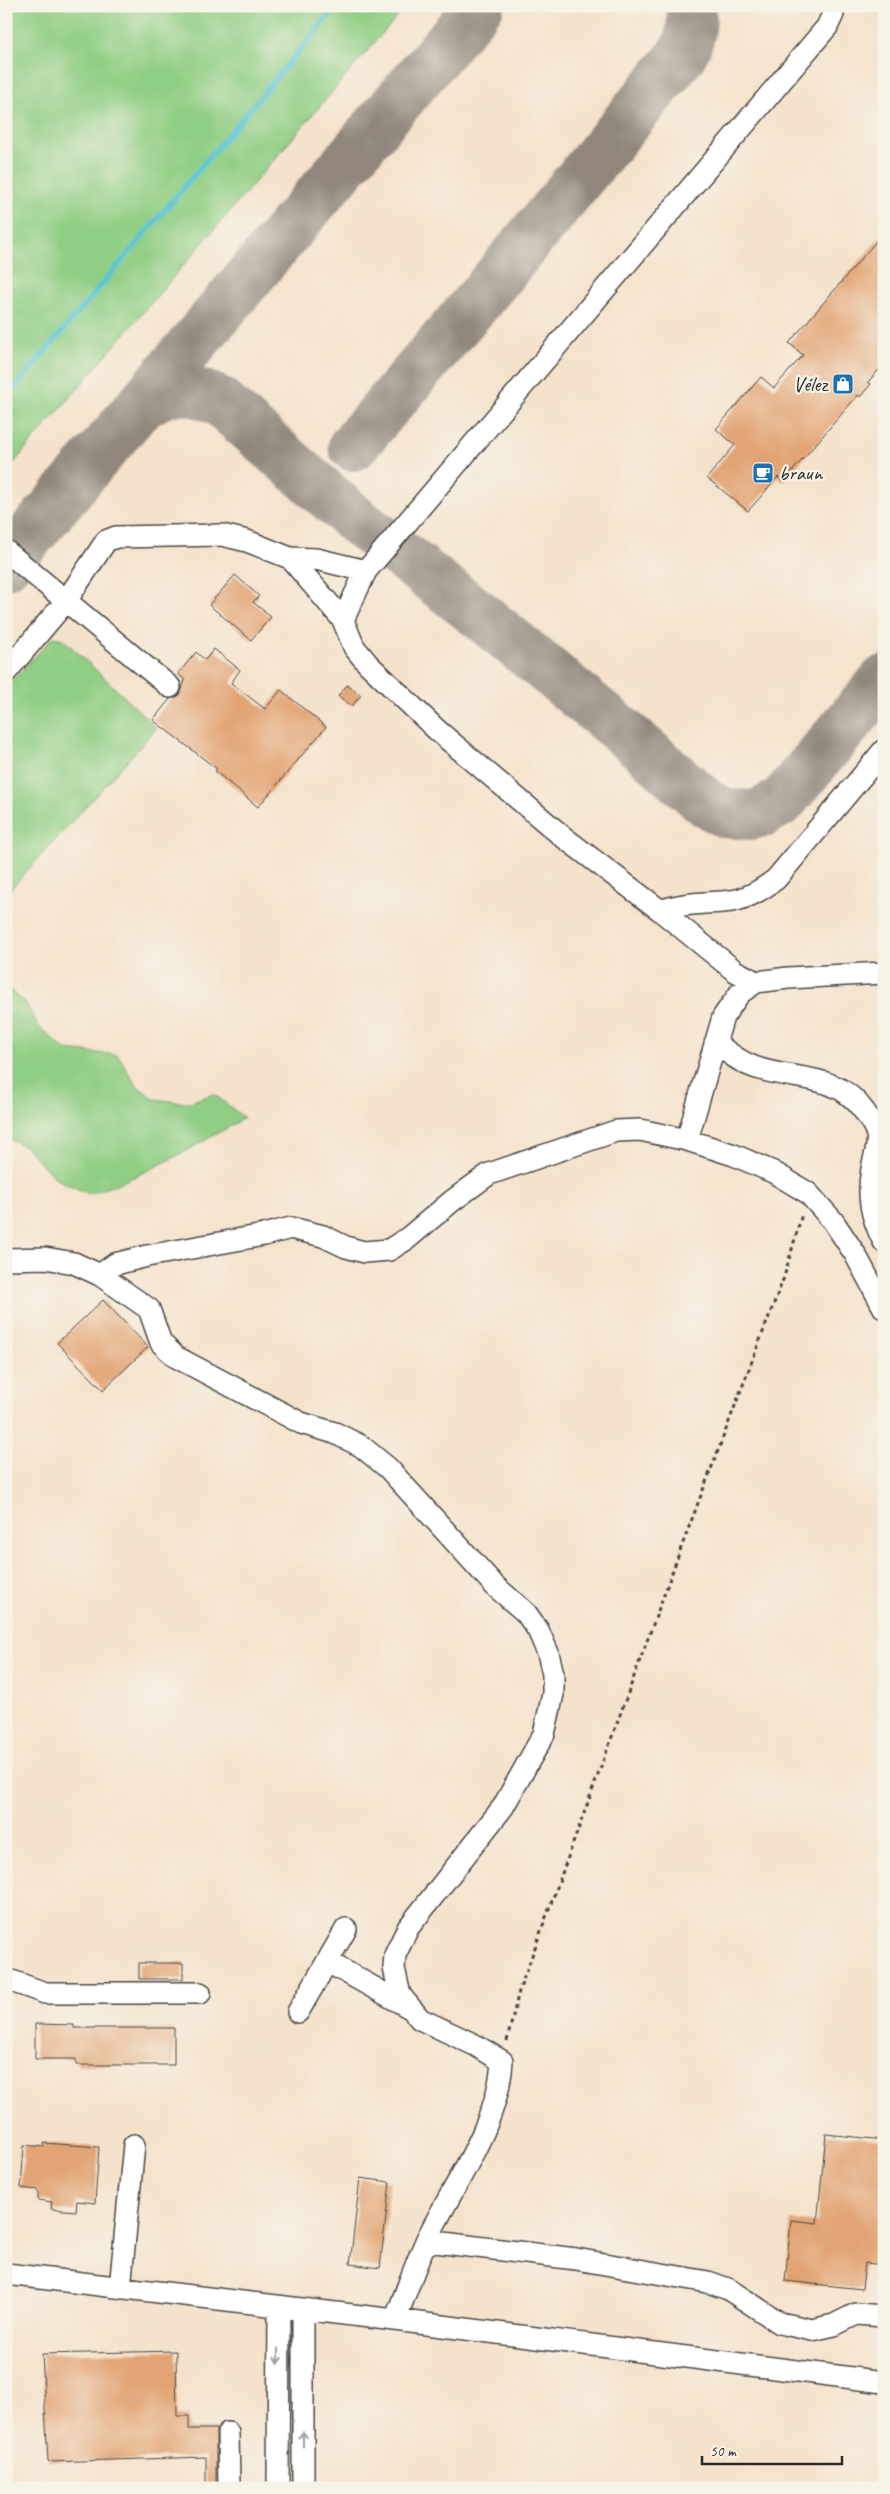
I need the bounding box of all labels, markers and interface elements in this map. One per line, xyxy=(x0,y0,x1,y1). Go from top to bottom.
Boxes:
place label: Vélez xyxy=(793,371,829,397)
shop icon: Vélez xyxy=(831,372,855,396)
place label: braun xyxy=(779,460,824,486)
cafe icon: braun xyxy=(751,461,775,485)
one-way arrow xyxy=(273,2348,283,2364)
one-way arrow xyxy=(298,2431,308,2448)
scale bar xyxy=(702,2434,842,2466)
text: 50 m xyxy=(710,2442,737,2461)

